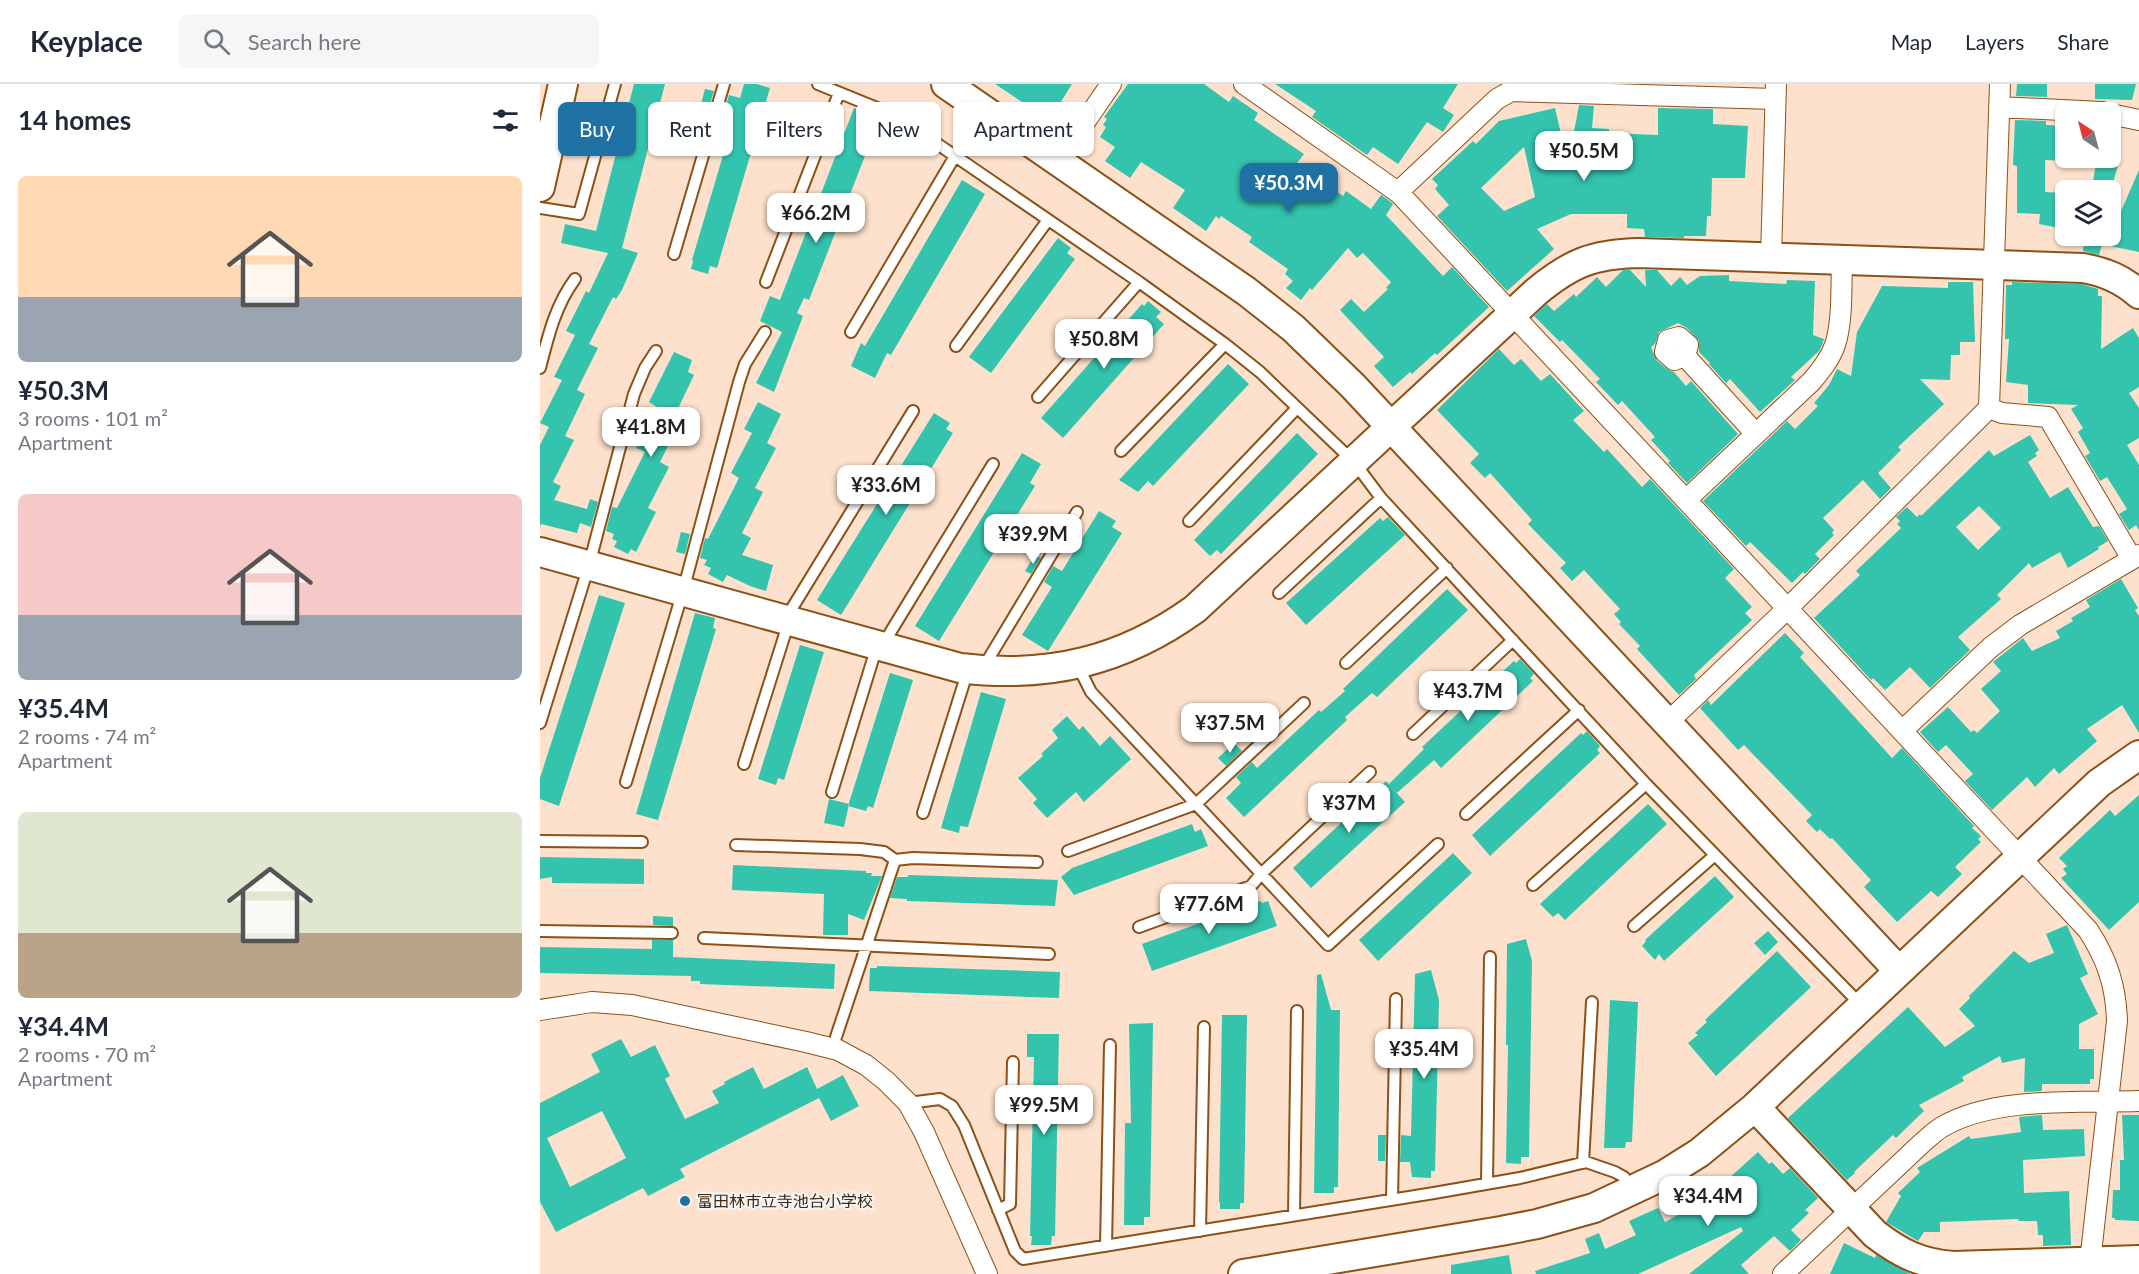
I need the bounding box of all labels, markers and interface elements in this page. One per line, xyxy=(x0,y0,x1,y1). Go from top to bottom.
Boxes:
search box xyxy=(179,14,599,68)
text: Keyplace xyxy=(30,24,143,58)
icon: search xyxy=(200,25,233,58)
text: Search here xyxy=(248,28,361,55)
text: Map xyxy=(1891,29,1932,54)
text: Layers xyxy=(1965,29,2024,54)
text: Share xyxy=(2057,29,2109,54)
chip: Buy xyxy=(558,102,636,156)
chip: Rent xyxy=(648,102,733,156)
chip: Filters xyxy=(745,102,844,156)
chip: New xyxy=(856,102,941,156)
chip: Apartment xyxy=(953,102,1094,156)
north arrow xyxy=(2055,102,2121,168)
map controls xyxy=(2055,102,2121,246)
text: 14 homes xyxy=(18,104,131,136)
icon: filters xyxy=(489,104,522,137)
pin: ¥50.5M xyxy=(1535,131,1633,182)
text: ¥50.5M xyxy=(1549,138,1619,162)
pin: ¥50.3M xyxy=(1240,163,1338,214)
text: ¥50.3M xyxy=(1254,170,1324,194)
button: layers xyxy=(2055,180,2121,246)
pin: ¥66.2M xyxy=(767,193,865,244)
text: ¥66.2M xyxy=(781,200,851,224)
icon: home xyxy=(216,215,324,323)
pin: ¥50.8M xyxy=(1055,319,1153,370)
text: ¥50.8M xyxy=(1069,326,1139,350)
text: ¥50.3M xyxy=(18,374,109,406)
text: 3 rooms · 101 m² xyxy=(18,406,168,430)
pin: ¥41.8M xyxy=(602,407,700,458)
text: ¥41.8M xyxy=(616,414,686,438)
text: Apartment xyxy=(18,430,112,454)
pin: ¥33.6M xyxy=(837,465,935,516)
text: ¥33.6M xyxy=(851,472,921,496)
pin: ¥39.9M xyxy=(984,514,1082,565)
text: ¥39.9M xyxy=(998,521,1068,545)
icon: home xyxy=(216,533,324,641)
pin: ¥43.7M xyxy=(1419,671,1517,722)
text: ¥43.7M xyxy=(1433,678,1503,702)
text: ¥35.4M xyxy=(18,692,109,724)
pin: ¥37.5M xyxy=(1181,703,1279,754)
text: ¥37.5M xyxy=(1195,710,1265,734)
text: 2 rooms · 74 m² xyxy=(18,724,156,748)
text: Apartment xyxy=(18,748,112,772)
pin: ¥37M xyxy=(1313,783,1385,834)
text: ¥37M xyxy=(1322,790,1376,814)
icon: home xyxy=(216,851,324,959)
pin: ¥77.6M xyxy=(1160,884,1258,935)
text: ¥77.6M xyxy=(1174,891,1244,915)
text: ¥34.4M xyxy=(18,1010,109,1042)
pin: ¥35.4M xyxy=(1375,1029,1473,1080)
text: ¥35.4M xyxy=(1389,1036,1459,1060)
text: 2 rooms · 70 m² xyxy=(18,1042,156,1066)
text: Apartment xyxy=(18,1066,112,1090)
pin: ¥99.5M xyxy=(995,1085,1093,1136)
text: ¥99.5M xyxy=(1009,1092,1079,1116)
pin: ¥34.4M xyxy=(1659,1176,1757,1227)
text: ¥34.4M xyxy=(1673,1183,1743,1207)
place label: 富田林市立寺池台小学校 xyxy=(697,1191,873,1210)
marker: 富田林市立寺池台小学校 xyxy=(678,1194,692,1208)

